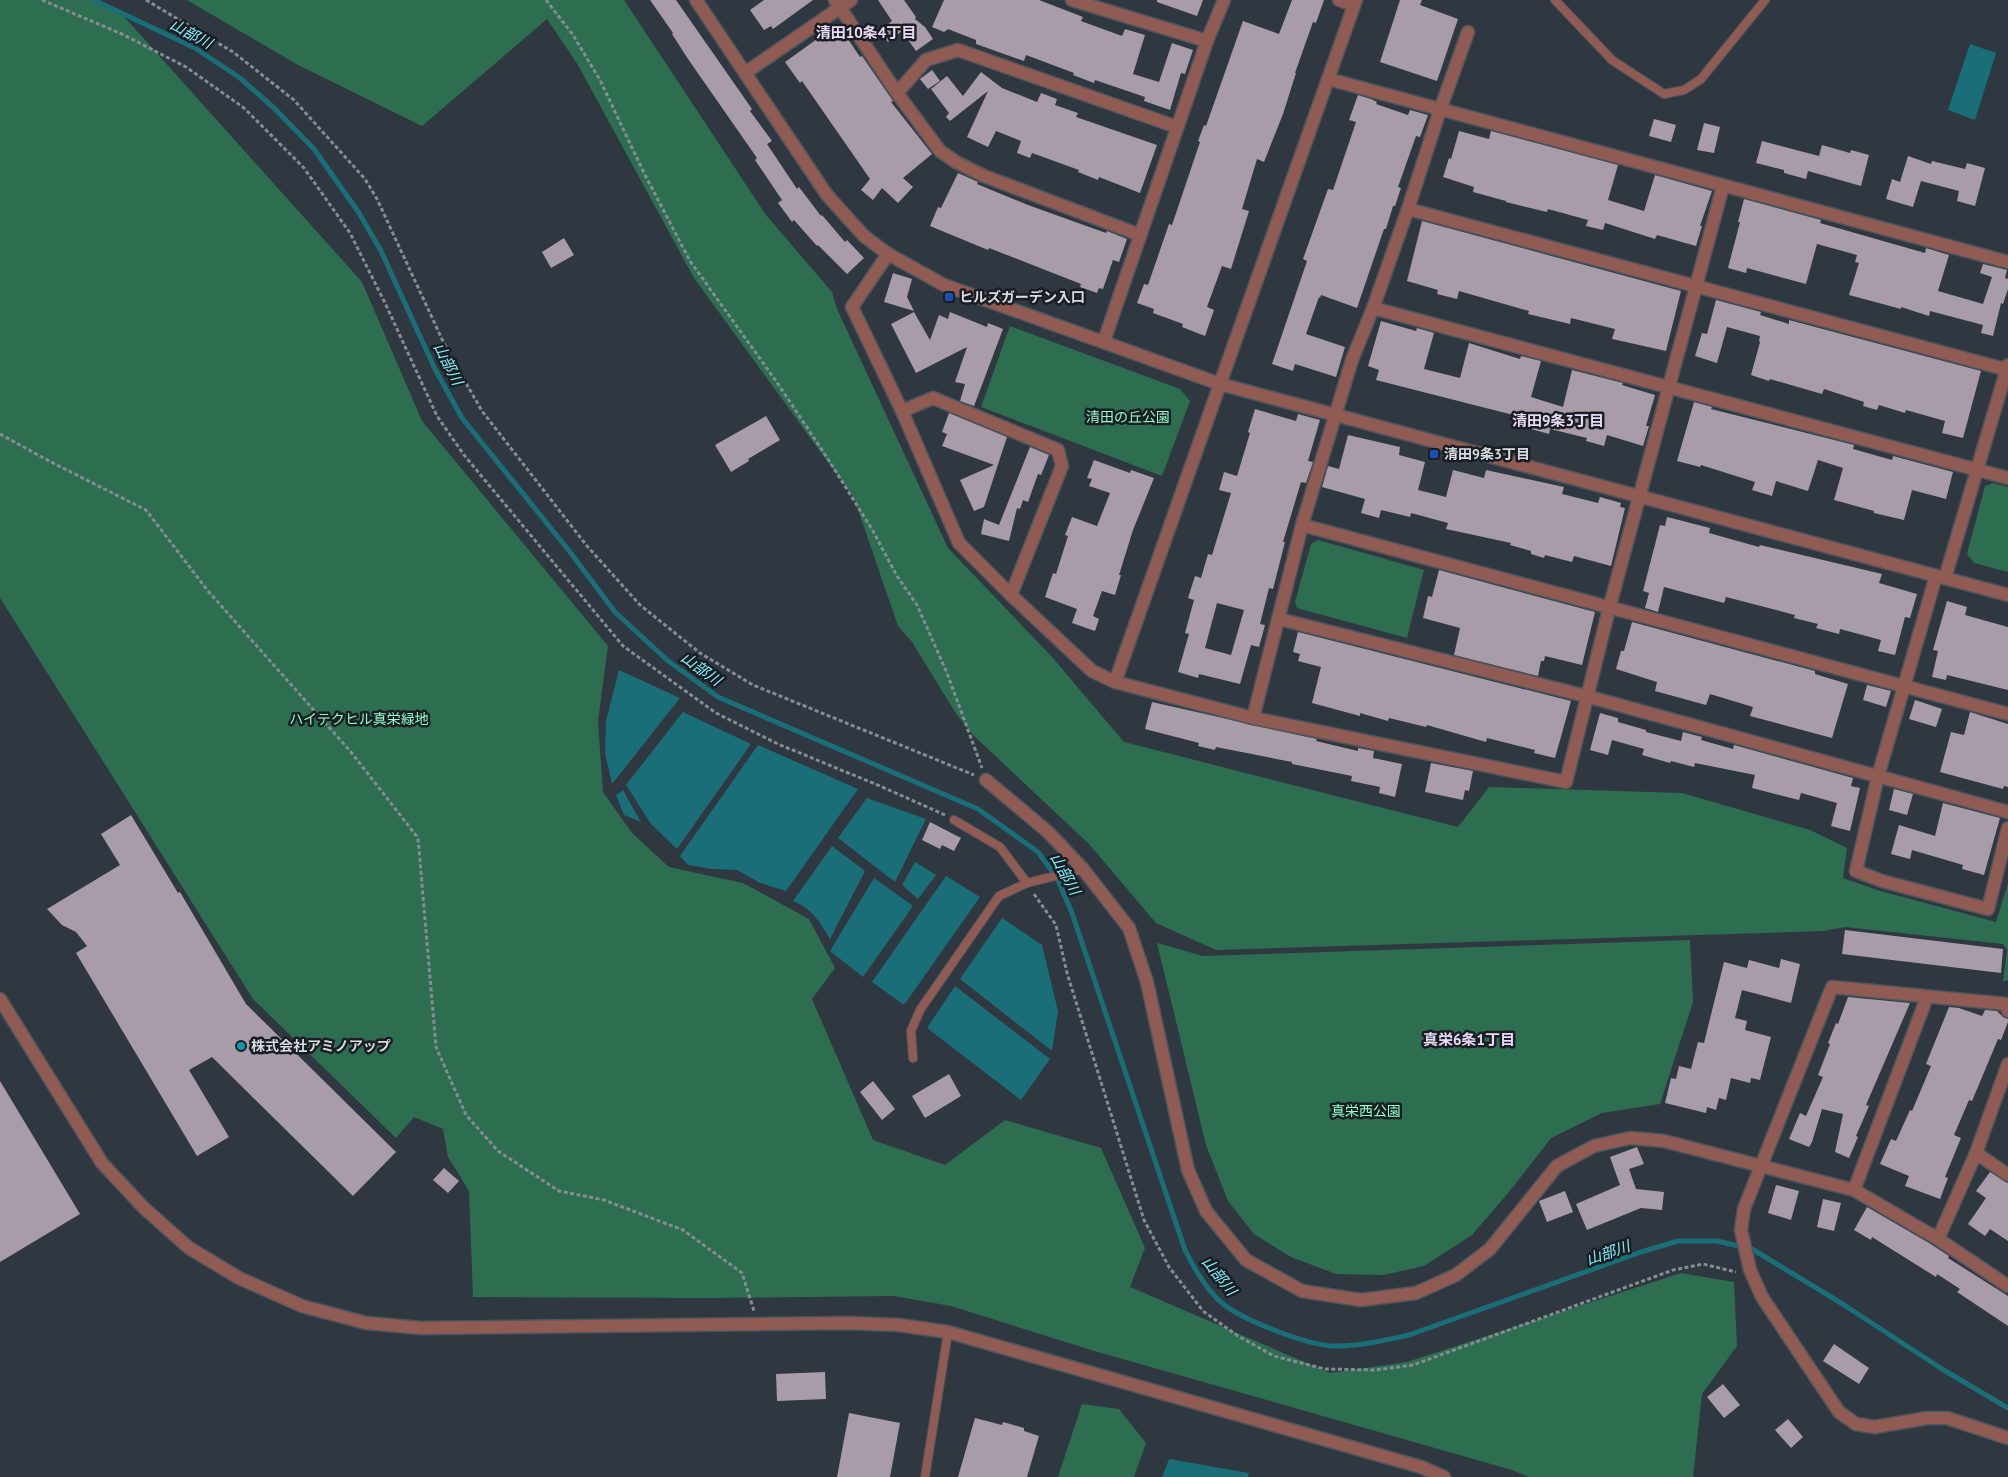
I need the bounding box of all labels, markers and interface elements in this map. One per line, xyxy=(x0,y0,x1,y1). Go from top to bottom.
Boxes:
water label: 山部川 xyxy=(167,15,217,53)
district label: 清田10条4丁目 xyxy=(816,23,916,42)
place label: ヒルズガーデン入口 xyxy=(959,288,1085,306)
marker: ヒルズガーデン入口 xyxy=(943,291,955,303)
water label: 山部川 xyxy=(430,339,468,390)
park label: 清田の丘公園 xyxy=(1086,408,1170,426)
district label: 清田9条3丁目 xyxy=(1512,411,1604,430)
place label: 清田9条3丁目 xyxy=(1444,445,1530,463)
marker: 清田9条3丁目 xyxy=(1428,448,1440,460)
water label: 山部川 xyxy=(678,648,727,691)
park label: ハイテクヒル真栄緑地 xyxy=(289,710,429,728)
water label: 山部川 xyxy=(1046,849,1086,900)
district label: 真栄6条1丁目 xyxy=(1423,1030,1515,1049)
place label: 株式会社アミノアップ xyxy=(251,1037,391,1055)
marker: 株式会社アミノアップ xyxy=(235,1040,247,1052)
park label: 真栄西公園 xyxy=(1331,1102,1401,1120)
water label: 山部川 xyxy=(1583,1236,1634,1269)
water label: 山部川 xyxy=(1198,1252,1242,1301)

